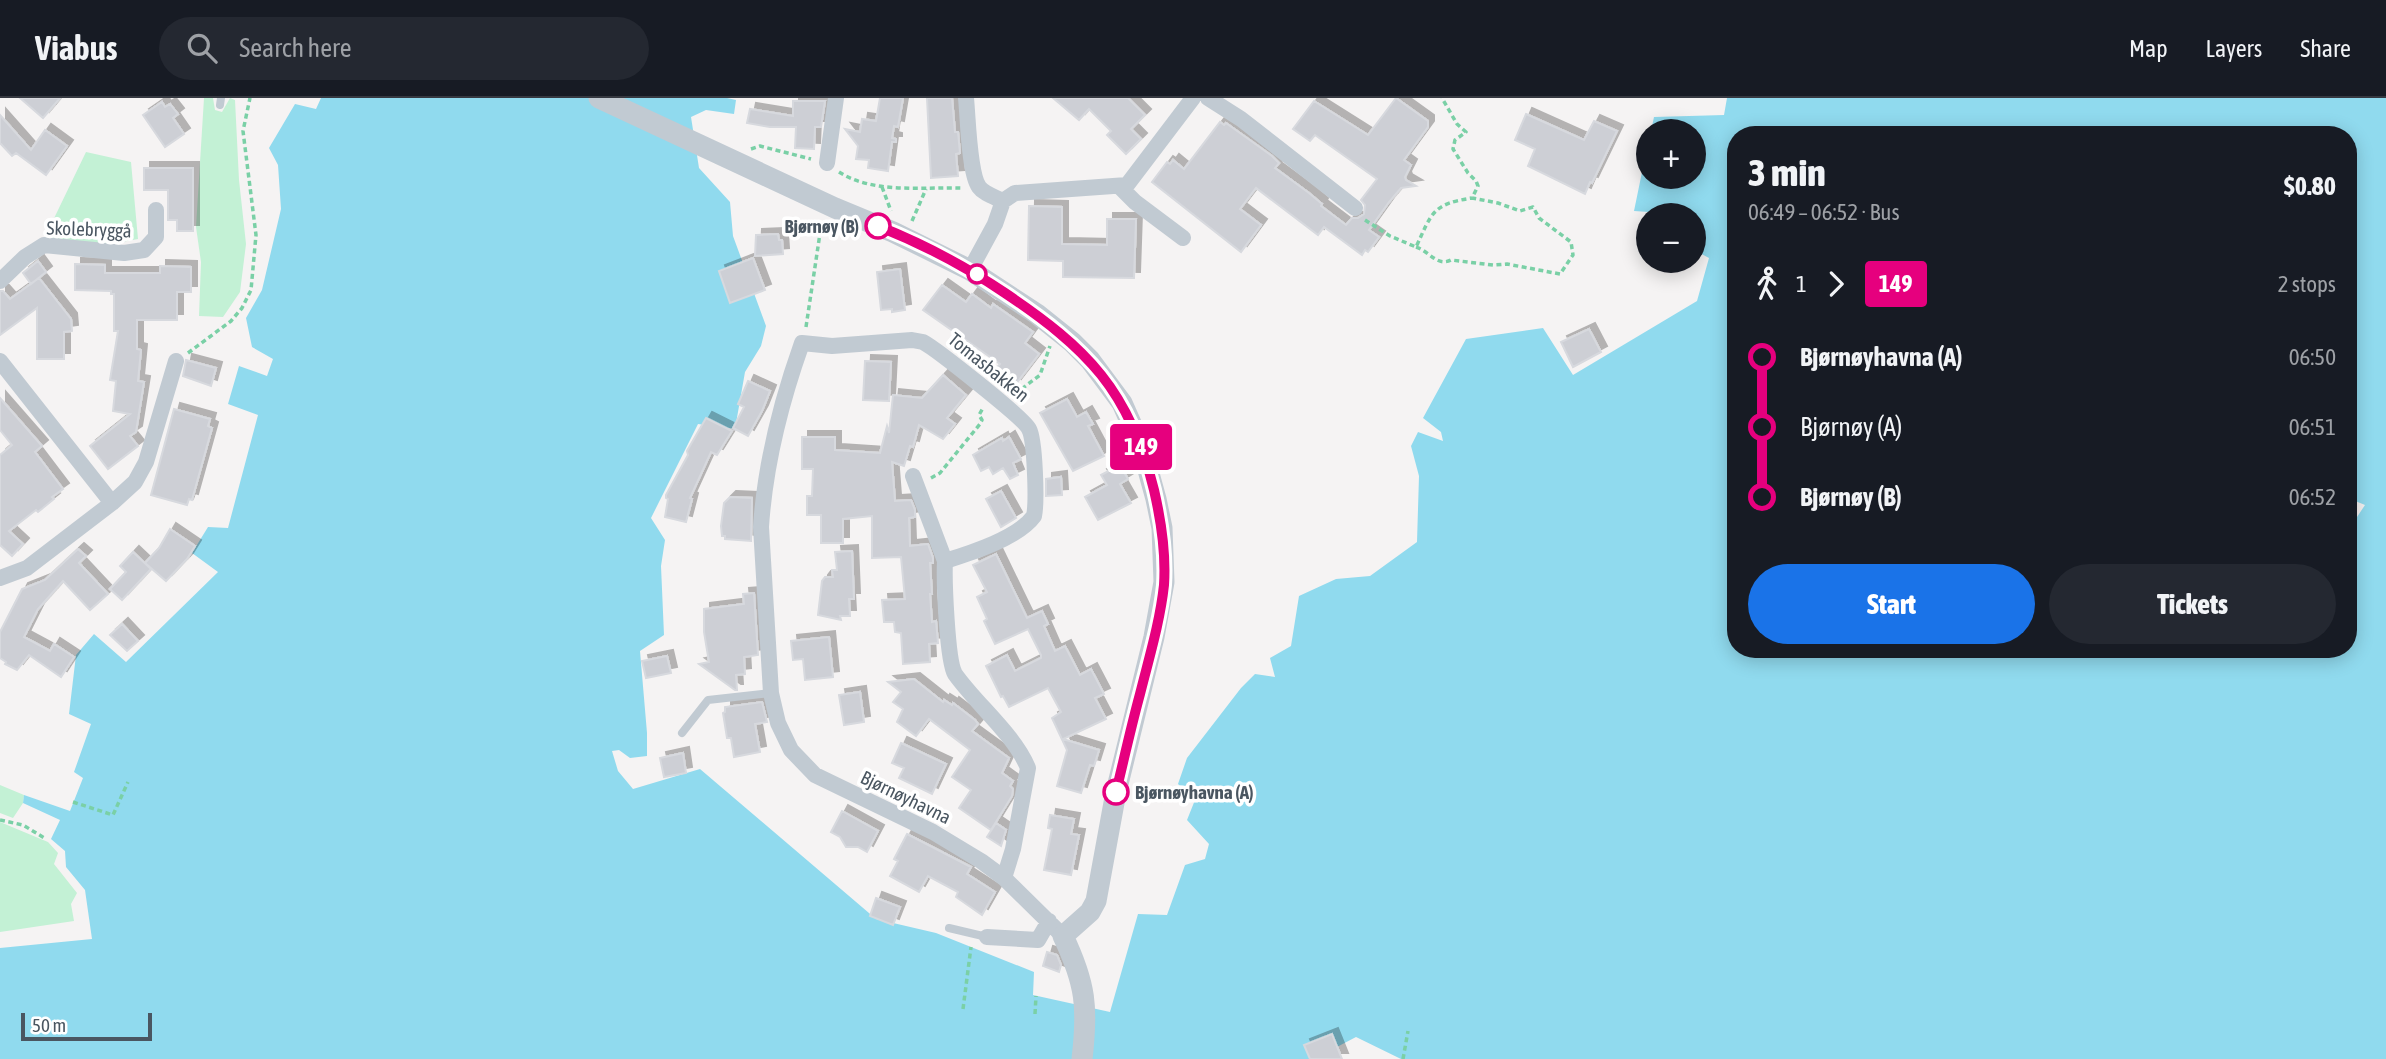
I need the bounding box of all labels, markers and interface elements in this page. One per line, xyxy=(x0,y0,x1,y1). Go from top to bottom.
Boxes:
search box xyxy=(159,17,649,80)
text: Viabus xyxy=(35,29,117,67)
icon: search xyxy=(183,29,221,67)
text: Search here xyxy=(239,33,352,63)
text: Map xyxy=(2129,35,2168,62)
text: Layers xyxy=(2206,35,2262,62)
text: Share xyxy=(2300,35,2351,62)
map controls xyxy=(1636,119,1706,273)
button: + xyxy=(1636,119,1706,189)
text: 3 min xyxy=(1748,151,1826,194)
text: $0.80 xyxy=(2284,171,2336,201)
text: 06:49 – 06:52 · Bus xyxy=(1748,199,1900,225)
button: − xyxy=(1636,203,1706,273)
marker: Bjørnøy (B) xyxy=(865,213,891,239)
place label: Bjørnøy (B) xyxy=(785,215,859,237)
street label: Skolebryggå xyxy=(46,217,132,241)
unlabelled marker xyxy=(967,264,987,284)
icon: walk xyxy=(1748,265,1786,303)
icon: forward xyxy=(1817,265,1855,303)
text: 149 xyxy=(1879,270,1913,297)
text: 1 xyxy=(1796,271,1807,297)
text: 2 stops xyxy=(2278,271,2336,297)
street label: Tomasbakken xyxy=(944,328,1034,406)
text: Bjørnøyhavna (A) xyxy=(1800,342,1962,372)
text: 06:50 xyxy=(2289,344,2336,370)
text: Bjørnøy (A) xyxy=(1800,412,1902,442)
text: 06:51 xyxy=(2289,414,2336,440)
line badge: 149 xyxy=(1101,424,1181,470)
text: 149 xyxy=(1124,433,1158,460)
text: Bjørnøy (B) xyxy=(1800,482,1902,512)
text: 06:52 xyxy=(2289,484,2336,510)
button: Start xyxy=(1748,564,2035,644)
button: Tickets xyxy=(2049,564,2336,644)
street label: Bjørnøyhavna xyxy=(857,766,955,828)
marker: Bjørnøyhavna (A) xyxy=(1103,779,1129,805)
place label: Bjørnøyhavna (A) xyxy=(1135,781,1254,803)
scale bar xyxy=(21,1010,152,1042)
text: 50 m xyxy=(32,1014,66,1036)

